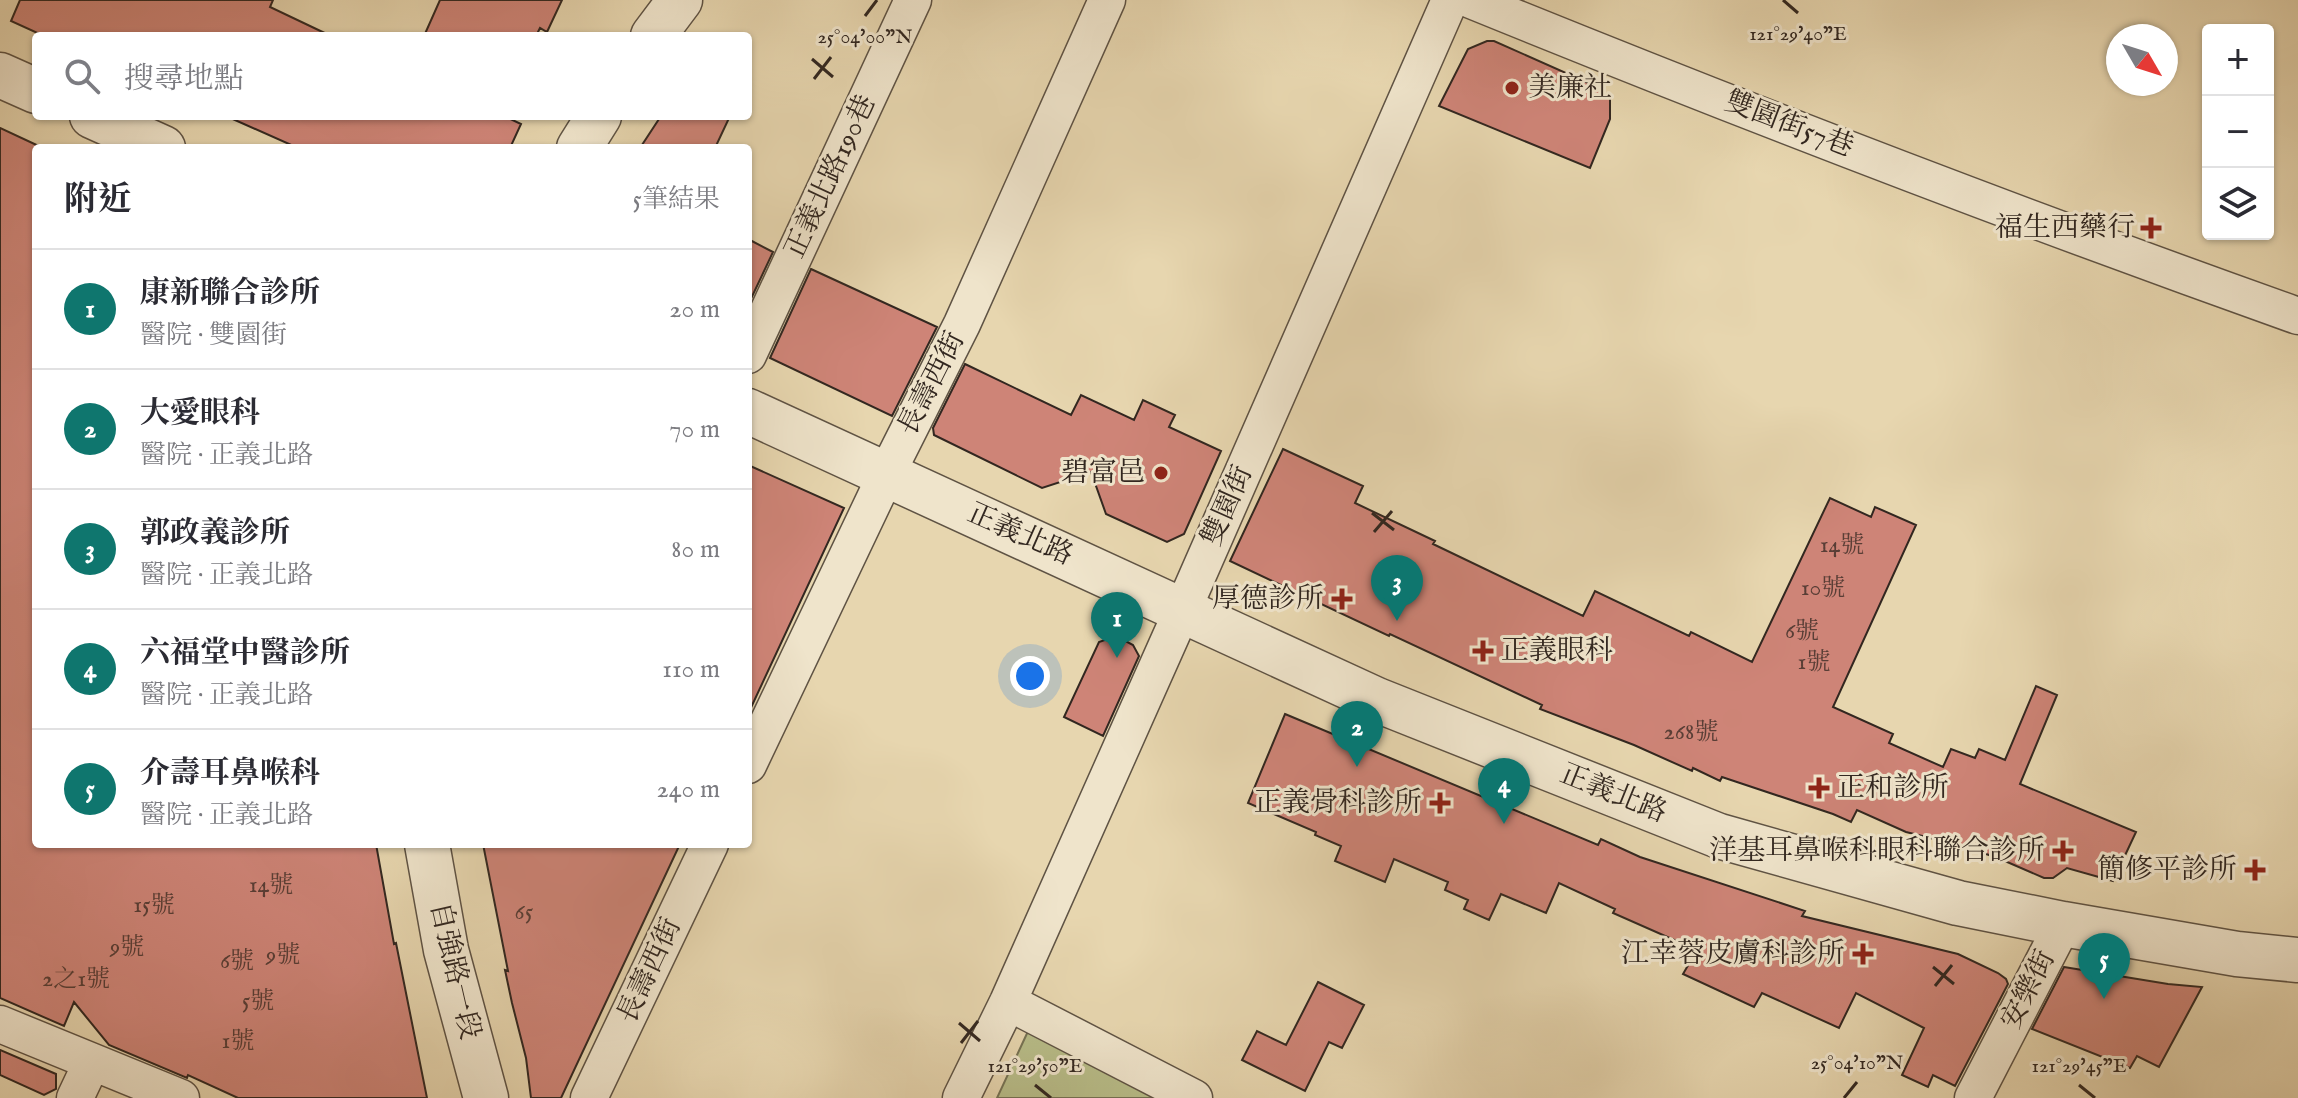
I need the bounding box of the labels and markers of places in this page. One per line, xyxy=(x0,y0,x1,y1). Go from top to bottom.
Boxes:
place label: 美廉社 xyxy=(1528,71,1612,106)
marker: 美廉社 xyxy=(1503,79,1521,97)
place label: 福生西藥行 xyxy=(1995,211,2135,246)
marker: 福生西藥行 xyxy=(2142,219,2160,237)
place label: 碧富邑 xyxy=(1061,456,1145,491)
marker: 碧富邑 xyxy=(1152,464,1170,482)
pin: 3 xyxy=(1371,555,1423,621)
place label: 厚德診所 xyxy=(1212,582,1324,617)
marker: 厚德診所 xyxy=(1331,588,1353,610)
pin: 1 xyxy=(1091,592,1143,658)
place label: 正義眼科 xyxy=(1501,634,1613,669)
marker: 正義眼科 xyxy=(1472,640,1494,662)
pin: 2 xyxy=(1331,701,1383,767)
pin: 4 xyxy=(1478,758,1530,824)
place label: 正和診所 xyxy=(1837,771,1949,806)
marker: 正和診所 xyxy=(1808,777,1830,799)
place label: 正義骨科診所 xyxy=(1254,786,1422,821)
marker: 正義骨科診所 xyxy=(1429,792,1451,814)
place label: 洋基耳鼻喉科眼科聯合診所 xyxy=(1709,834,2045,869)
marker: 洋基耳鼻喉科眼科聯合診所 xyxy=(2052,840,2074,862)
place label: 簡修平診所 xyxy=(2097,853,2237,888)
marker: 簡修平診所 xyxy=(2244,859,2266,881)
pin: 5 xyxy=(2078,933,2130,999)
place label: 江幸蓉皮膚科診所 xyxy=(1621,937,1845,972)
marker: 江幸蓉皮膚科診所 xyxy=(1852,943,1874,965)

